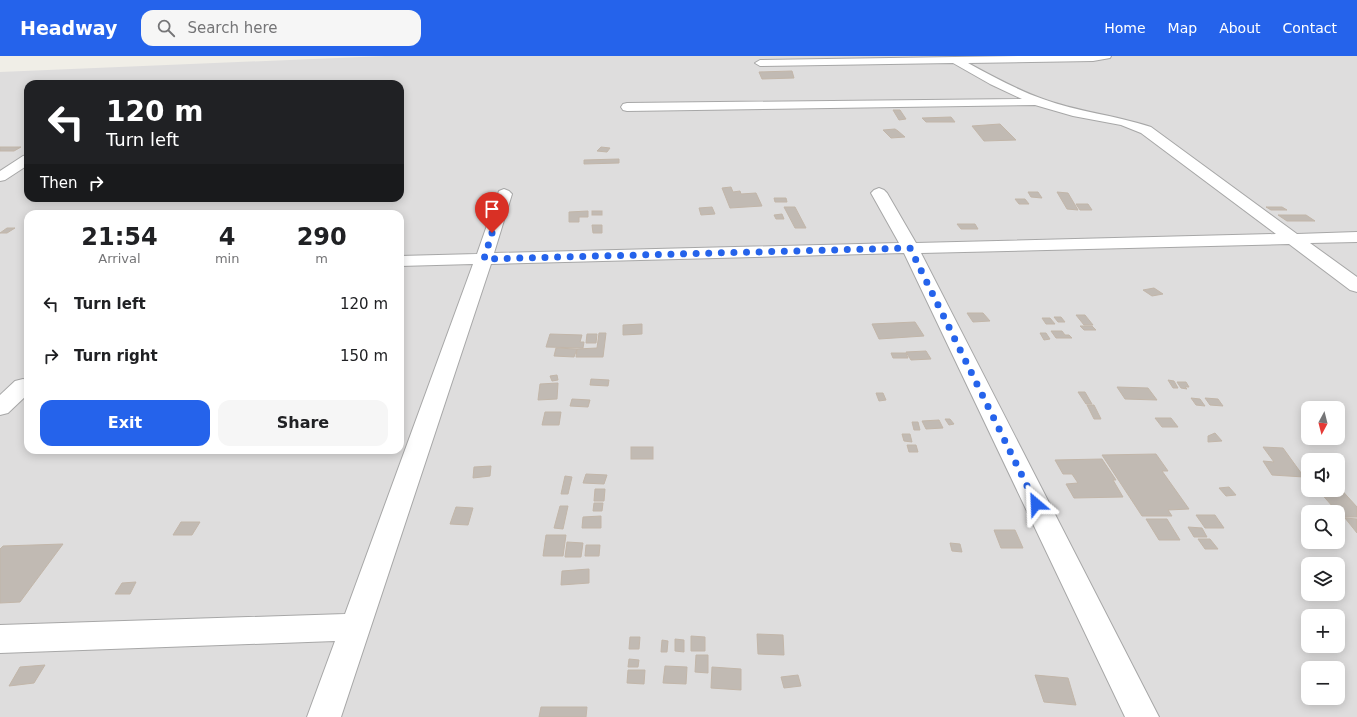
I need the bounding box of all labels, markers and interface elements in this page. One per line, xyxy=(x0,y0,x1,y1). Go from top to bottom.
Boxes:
search box xyxy=(141,10,421,46)
text: Headway xyxy=(20,17,117,39)
icon: search xyxy=(155,17,177,39)
text: Search here xyxy=(187,19,278,37)
text: Home xyxy=(1104,20,1146,36)
text: Map xyxy=(1168,20,1197,36)
text: About xyxy=(1219,20,1261,36)
text: Contact xyxy=(1283,20,1337,36)
text: 120 m xyxy=(106,95,203,128)
icon: left xyxy=(40,96,92,148)
text: Turn left xyxy=(106,129,179,150)
icon: right xyxy=(85,172,107,194)
text: Then xyxy=(40,174,77,192)
pin xyxy=(475,192,509,233)
icon: arrive xyxy=(481,198,503,220)
text: 21:54 xyxy=(81,223,158,251)
text: 4 xyxy=(219,223,235,251)
text: 290 xyxy=(297,223,347,251)
text: Arrival xyxy=(98,251,141,266)
text: min xyxy=(215,251,239,266)
text: m xyxy=(315,251,328,266)
icon: left xyxy=(40,293,62,315)
text: Turn left xyxy=(74,295,146,313)
text: 120 m xyxy=(340,295,388,313)
icon: right xyxy=(40,345,62,367)
text: Turn right xyxy=(74,347,158,365)
text: 150 m xyxy=(340,347,388,365)
button: Exit xyxy=(40,400,210,446)
button: Share xyxy=(218,400,388,446)
north arrow xyxy=(1301,401,1345,445)
map controls xyxy=(1301,401,1345,705)
button: sound xyxy=(1301,453,1345,497)
position arrow xyxy=(1015,483,1057,525)
button: search xyxy=(1301,505,1345,549)
button: layers xyxy=(1301,557,1345,601)
button: + xyxy=(1301,609,1345,653)
button: − xyxy=(1301,661,1345,705)

